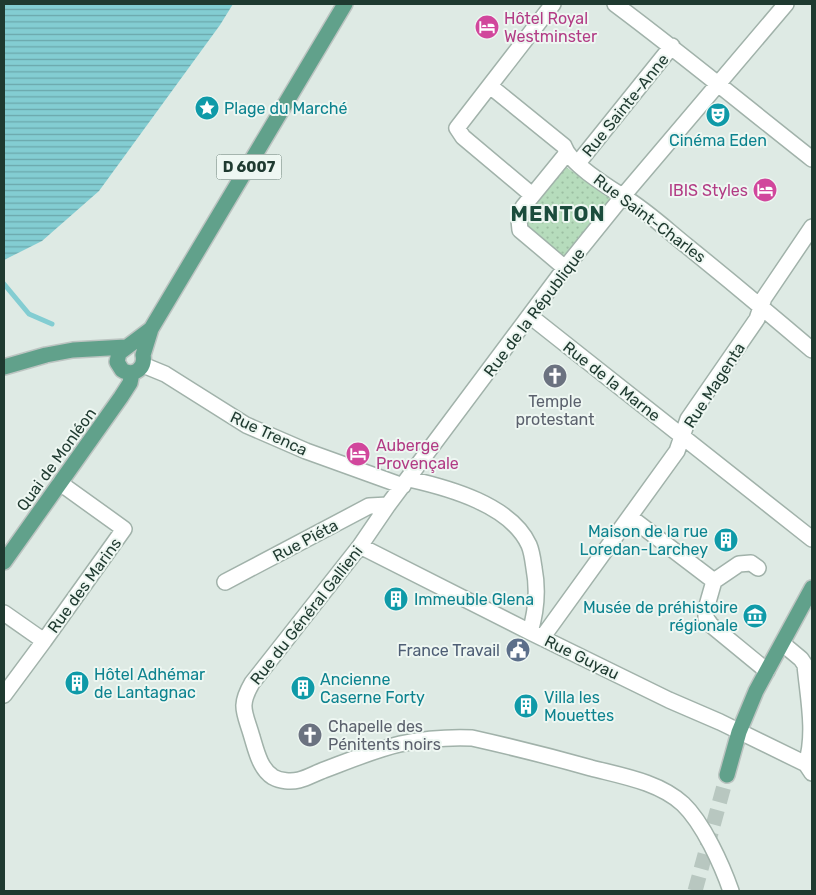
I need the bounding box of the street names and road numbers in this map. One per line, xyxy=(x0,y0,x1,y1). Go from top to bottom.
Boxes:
street label: Rue Sainte-Anne xyxy=(578,50,673,161)
road number: D 6007 xyxy=(216,154,282,180)
street label: Rue Saint-Charles xyxy=(590,170,709,267)
street label: Rue de la République xyxy=(480,244,589,380)
street label: Rue de la Marne xyxy=(559,337,664,425)
street label: Rue Magenta xyxy=(680,339,749,431)
street label: Quai de Monléon xyxy=(13,404,100,515)
street label: Rue Trenca xyxy=(227,407,310,460)
street label: Rue Piéta xyxy=(269,515,341,566)
street label: Rue des Marins xyxy=(44,534,125,637)
street label: Rue du Général Gallieni xyxy=(246,542,367,689)
street label: Rue Guyau xyxy=(541,631,622,684)

